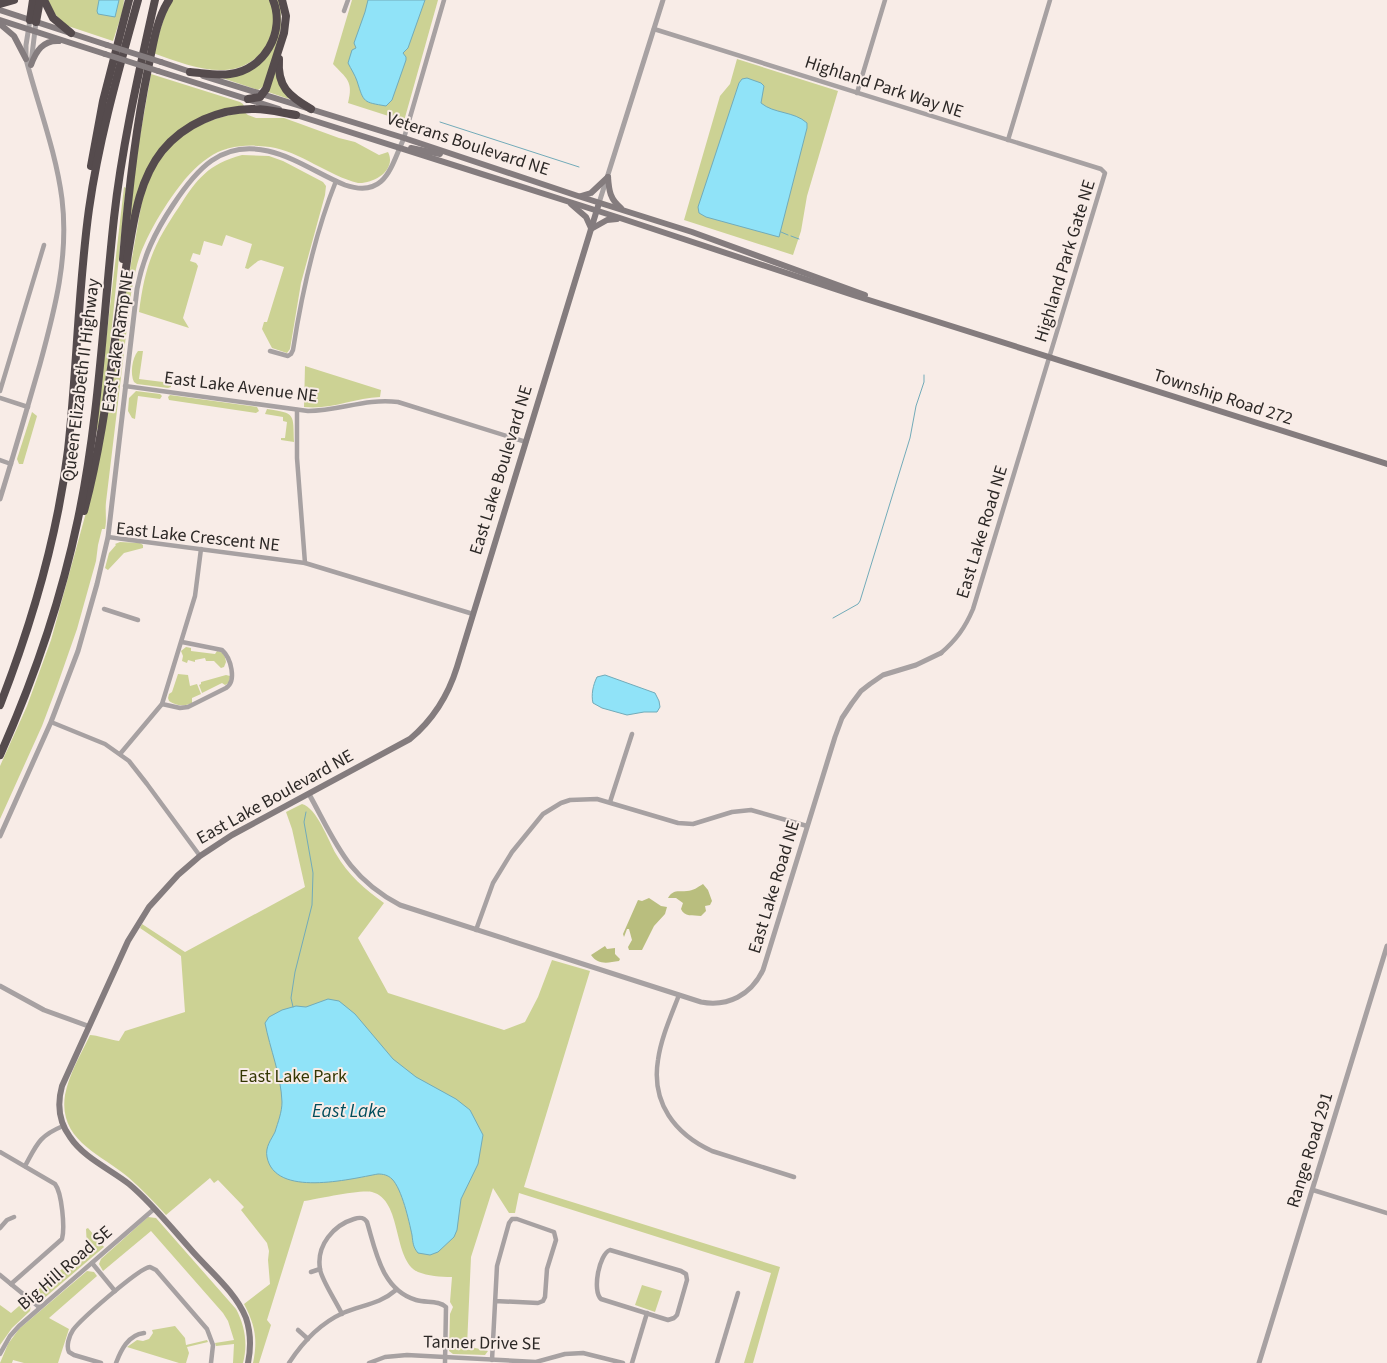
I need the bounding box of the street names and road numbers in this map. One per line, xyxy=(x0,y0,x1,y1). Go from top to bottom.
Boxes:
street label: Highland Park Way NE xyxy=(801,50,967,124)
street label: Veterans Boulevard NE xyxy=(383,106,553,182)
street label: Highland Park Gate NE xyxy=(1028,177,1102,345)
street label: East Lake Ramp NE xyxy=(96,268,140,414)
street label: Queen Elizabeth II Highway xyxy=(56,276,106,483)
street label: Township Road 272 xyxy=(1150,363,1296,431)
street label: East Lake Avenue NE xyxy=(163,365,319,409)
street label: East Lake Boulevard NE xyxy=(463,382,539,558)
street label: East Lake Road NE xyxy=(950,462,1014,602)
street label: East Lake Crescent NE xyxy=(115,516,281,558)
street label: East Lake Boulevard NE xyxy=(192,743,358,851)
street label: East Lake Road NE xyxy=(742,817,806,957)
street label: Range Road 291 xyxy=(1281,1089,1339,1211)
street label: Big Hill Road SE xyxy=(12,1220,118,1316)
street label: Tanner Drive SE xyxy=(423,1329,541,1357)

